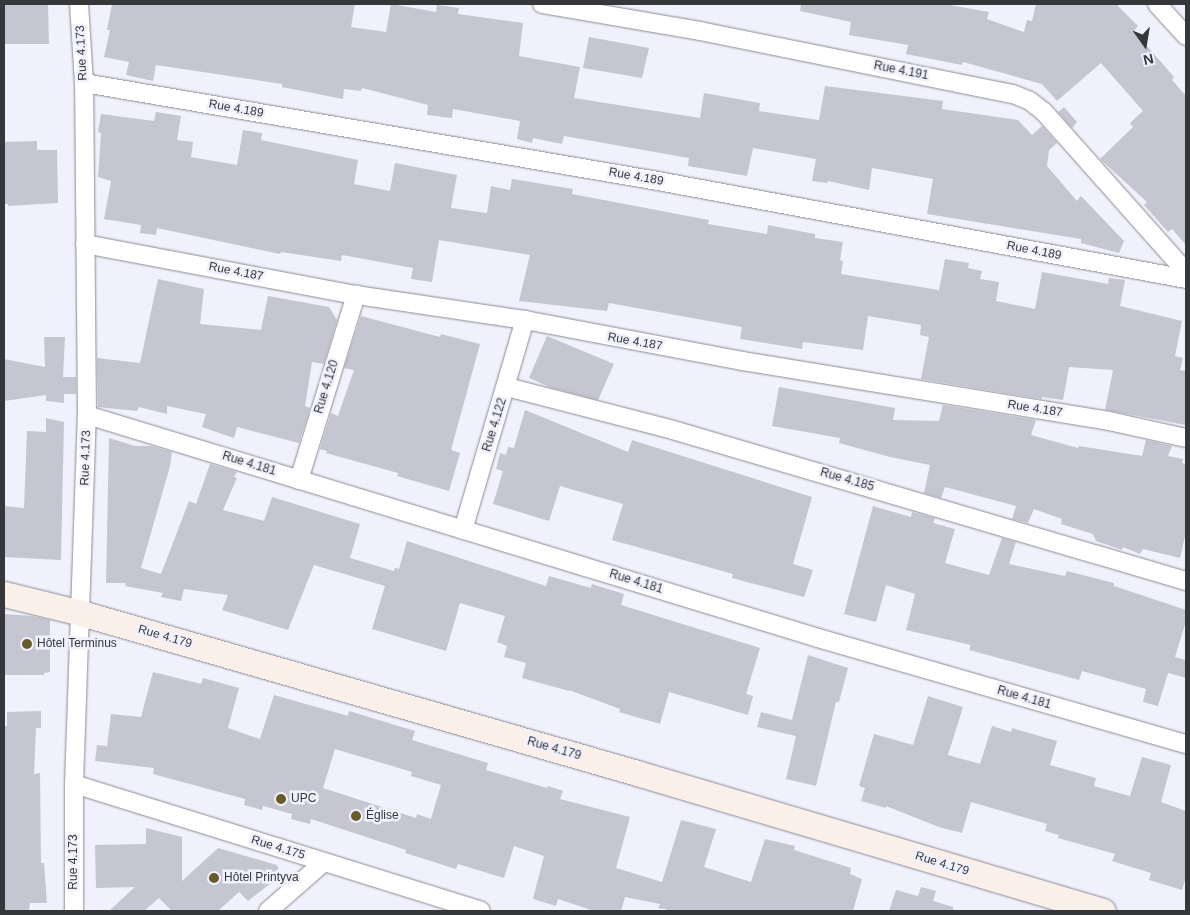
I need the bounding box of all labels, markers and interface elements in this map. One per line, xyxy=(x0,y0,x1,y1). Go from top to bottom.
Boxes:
north arrow xyxy=(1120,20,1170,70)
street label: Rue 4.173 xyxy=(73,25,91,81)
text: N xyxy=(1142,51,1155,69)
street label: Rue 4.191 xyxy=(872,59,930,83)
street label: Rue 4.189 xyxy=(207,97,265,121)
street label: Rue 4.189 xyxy=(607,165,665,189)
street label: Rue 4.189 xyxy=(1005,239,1063,263)
street label: Rue 4.187 xyxy=(207,260,265,284)
street label: Rue 4.187 xyxy=(606,330,664,354)
street label: Rue 4.120 xyxy=(312,358,342,416)
street label: Rue 4.122 xyxy=(480,396,510,454)
street label: Rue 4.187 xyxy=(1007,398,1063,420)
street label: Rue 4.173 xyxy=(78,430,94,486)
street label: Rue 4.181 xyxy=(220,449,278,479)
street label: Rue 4.185 xyxy=(818,465,876,495)
street label: Rue 4.181 xyxy=(607,567,665,597)
street label: Rue 4.179 xyxy=(136,622,194,652)
place label: Hôtel Terminus xyxy=(37,637,117,651)
marker: Hôtel Terminus xyxy=(21,638,33,650)
street label: Rue 4.181 xyxy=(995,683,1053,713)
street label: Rue 4.179 xyxy=(525,734,583,764)
place label: UPC xyxy=(291,792,316,806)
marker: UPC xyxy=(275,793,287,805)
place label: Église xyxy=(366,809,399,823)
marker: Église xyxy=(350,810,362,822)
street label: Rue 4.175 xyxy=(249,833,307,863)
street label: Rue 4.173 xyxy=(67,834,81,890)
street label: Rue 4.179 xyxy=(913,849,971,879)
place label: Hôtel Printyva xyxy=(224,871,299,885)
marker: Hôtel Printyva xyxy=(208,872,220,884)

